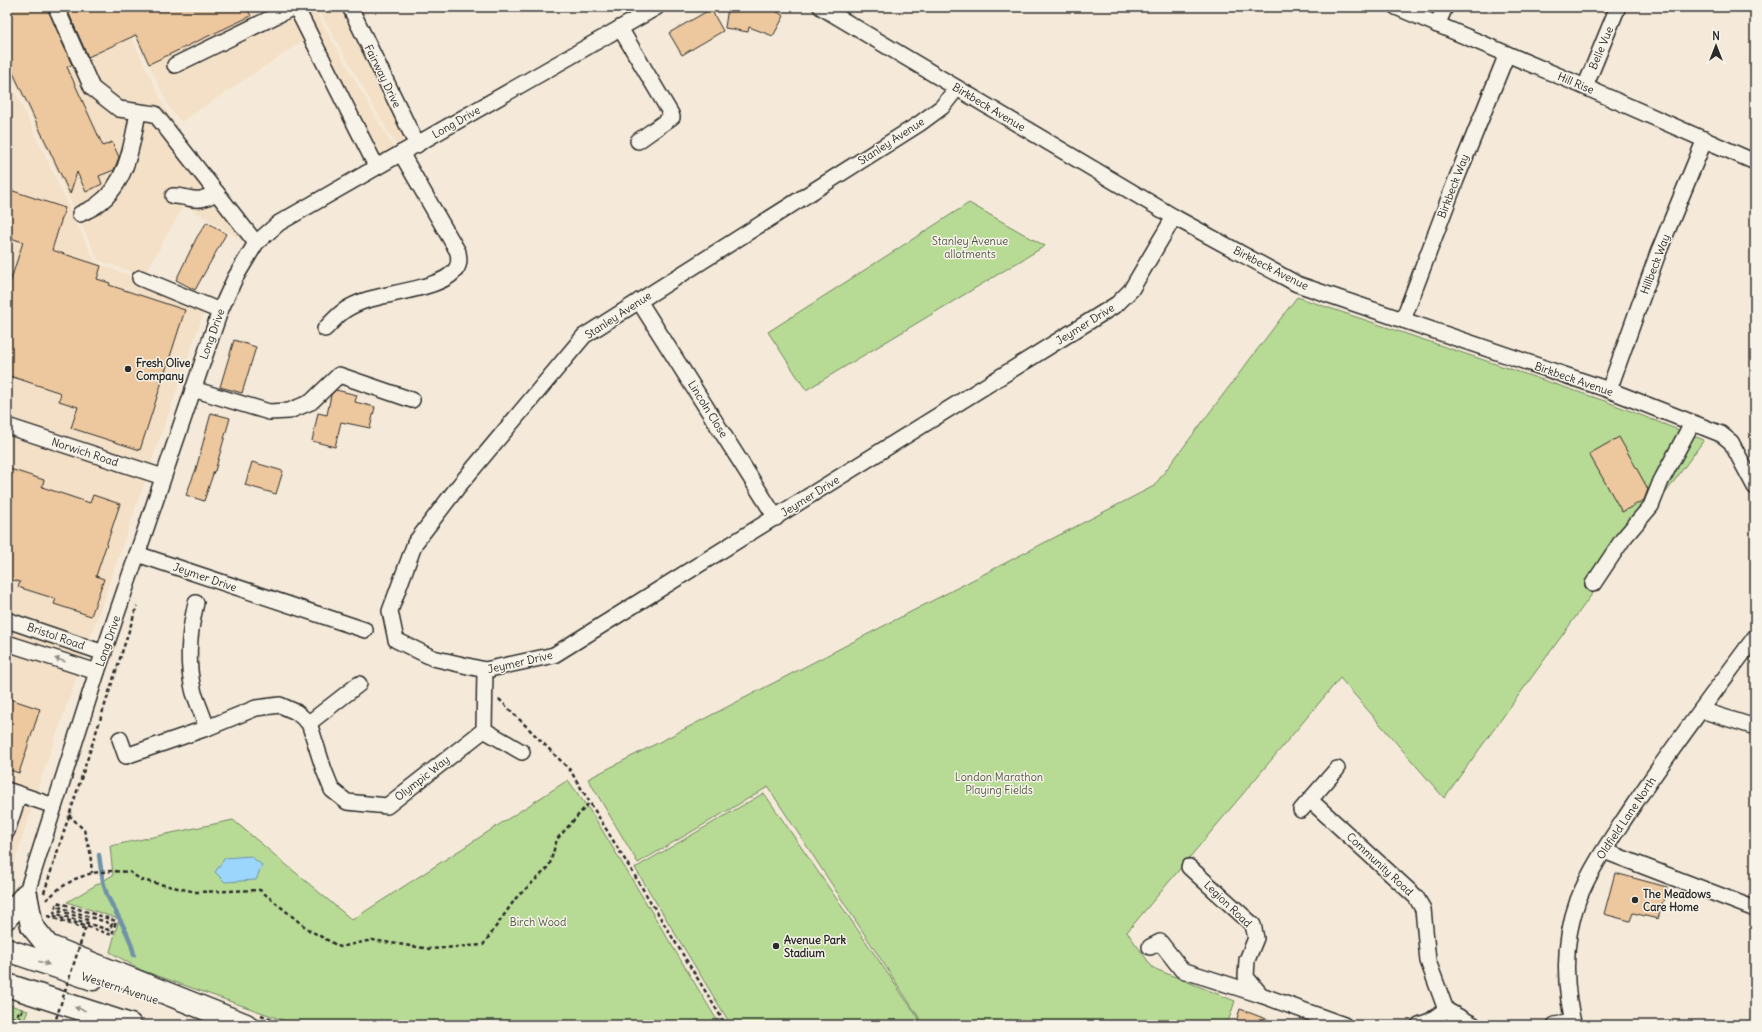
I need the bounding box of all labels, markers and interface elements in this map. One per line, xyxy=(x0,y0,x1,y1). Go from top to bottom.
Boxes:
street label: Belle Vue xyxy=(1586,24,1616,72)
north arrow xyxy=(1696,26,1736,66)
text: N xyxy=(1712,29,1720,43)
street label: Fairway Drive xyxy=(362,42,404,110)
street label: Hill Rise xyxy=(1556,69,1596,97)
street label: Birkbeck Avenue xyxy=(950,80,1028,134)
street label: Long Drive xyxy=(429,103,483,141)
street label: Stanley Avenue xyxy=(855,114,927,168)
street label: Birkbeck Way xyxy=(1434,152,1472,220)
street label: Hillbeck Way xyxy=(1637,232,1673,296)
park label: Stanley Avenue allotments xyxy=(932,234,1008,261)
street label: Birkbeck Avenue xyxy=(1231,243,1311,293)
street label: Stanley Avenue xyxy=(582,288,654,342)
street label: Jeymer Drive xyxy=(1053,300,1117,348)
street label: Long Drive xyxy=(196,307,228,361)
place label: Fresh Olive Company xyxy=(136,356,191,384)
street label: Birkbeck Avenue xyxy=(1533,359,1615,399)
marker: Fresh Olive Company xyxy=(123,364,133,374)
street label: Lincoln Close xyxy=(685,378,731,440)
street label: Norwich Road xyxy=(50,435,121,470)
street label: Jeymer Drive xyxy=(778,472,842,520)
street label: Jeymer Drive xyxy=(171,560,239,594)
street label: Long Drive xyxy=(93,614,123,668)
street label: Bristol Road xyxy=(25,620,87,653)
street label: Jeymer Drive xyxy=(486,648,554,676)
one-way arrow xyxy=(54,657,66,663)
street label: Olympic Way xyxy=(392,752,452,804)
park label: London Marathon Playing Fields xyxy=(955,770,1043,797)
street label: Oldfield Lane North xyxy=(1593,774,1659,862)
street label: Community Road xyxy=(1344,829,1417,899)
street label: Legion Road xyxy=(1201,878,1255,931)
place label: The Meadows Care Home xyxy=(1643,887,1711,914)
marker: The Meadows Care Home xyxy=(1630,895,1640,905)
park label: Birch Wood xyxy=(509,915,567,929)
place label: Avenue Park Stadium xyxy=(784,933,847,960)
marker: Avenue Park Stadium xyxy=(771,941,781,951)
one-way arrow xyxy=(38,960,50,966)
street label: Western Avenue xyxy=(80,969,160,1007)
one-way arrow xyxy=(74,1005,86,1011)

